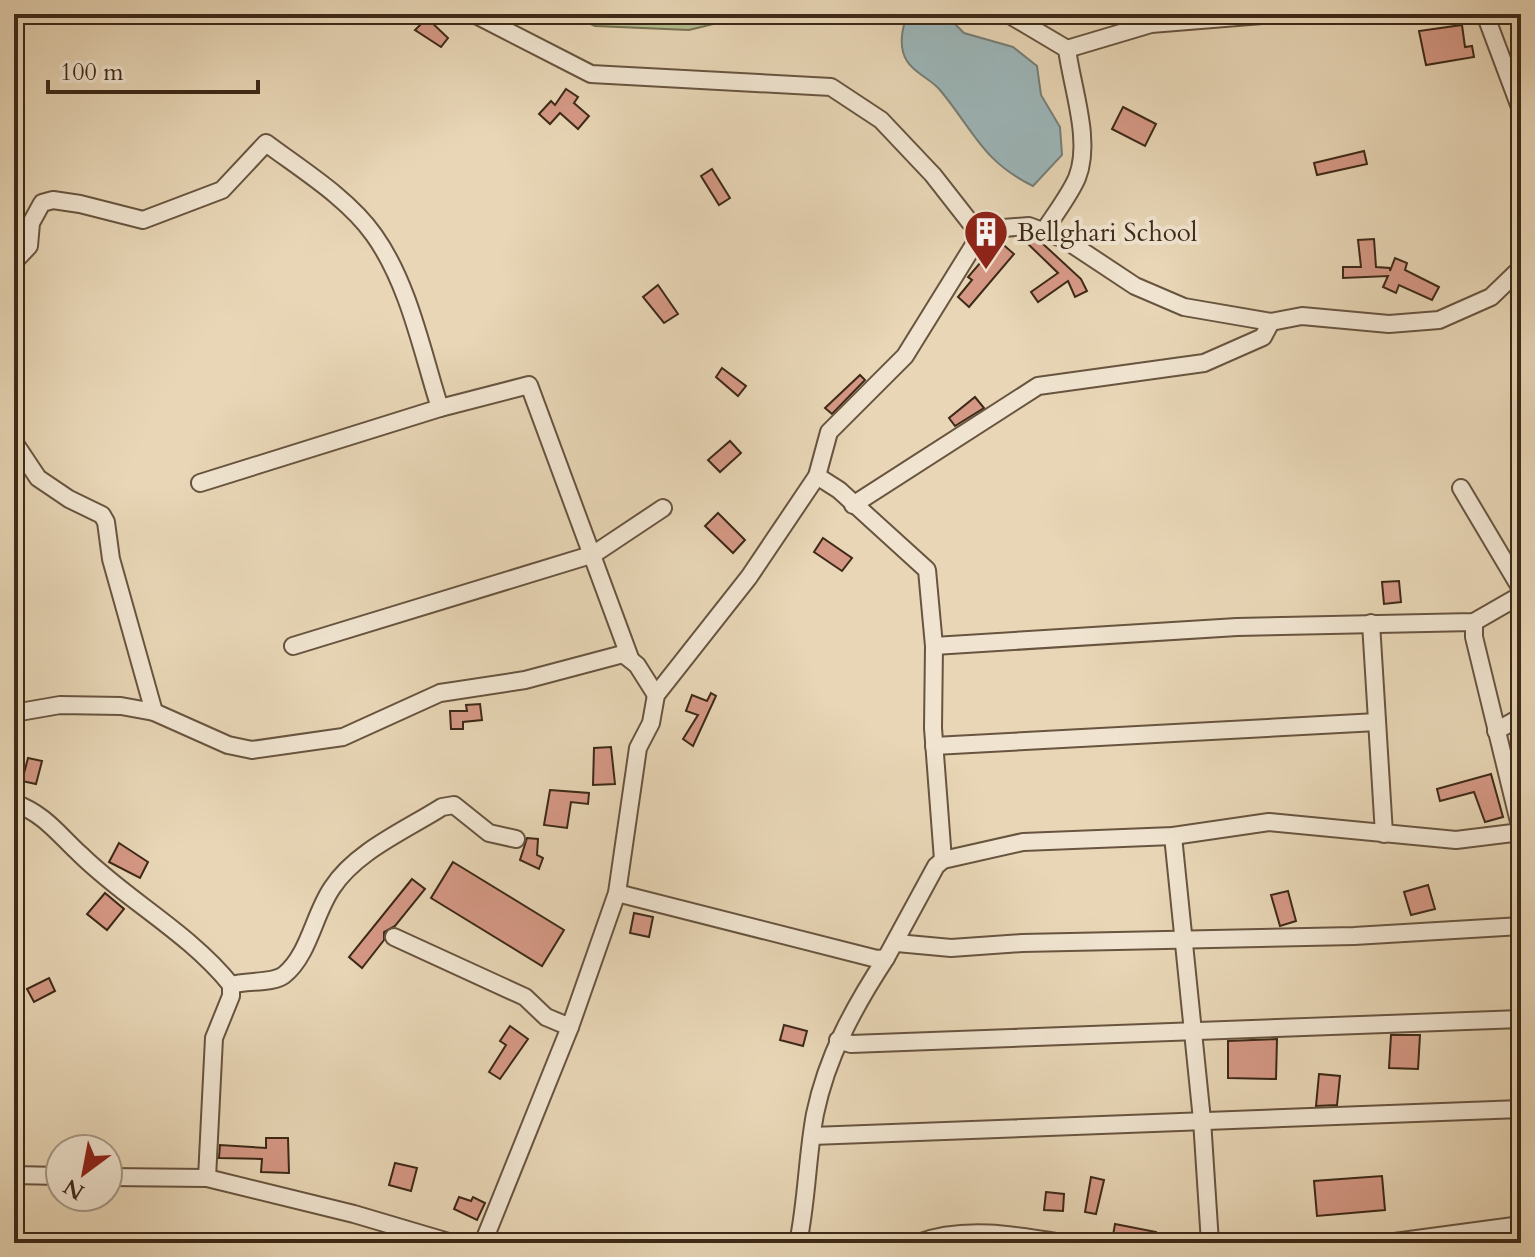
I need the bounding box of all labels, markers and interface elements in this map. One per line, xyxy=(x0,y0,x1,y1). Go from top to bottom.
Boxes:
scale bar xyxy=(48,44,258,94)
text: 100 m xyxy=(60,56,124,89)
building icon: Bellghari School xyxy=(962,208,1010,271)
place label: Bellghari School xyxy=(1017,215,1198,250)
north arrow xyxy=(44,1133,124,1213)
text: N xyxy=(58,1171,90,1207)

